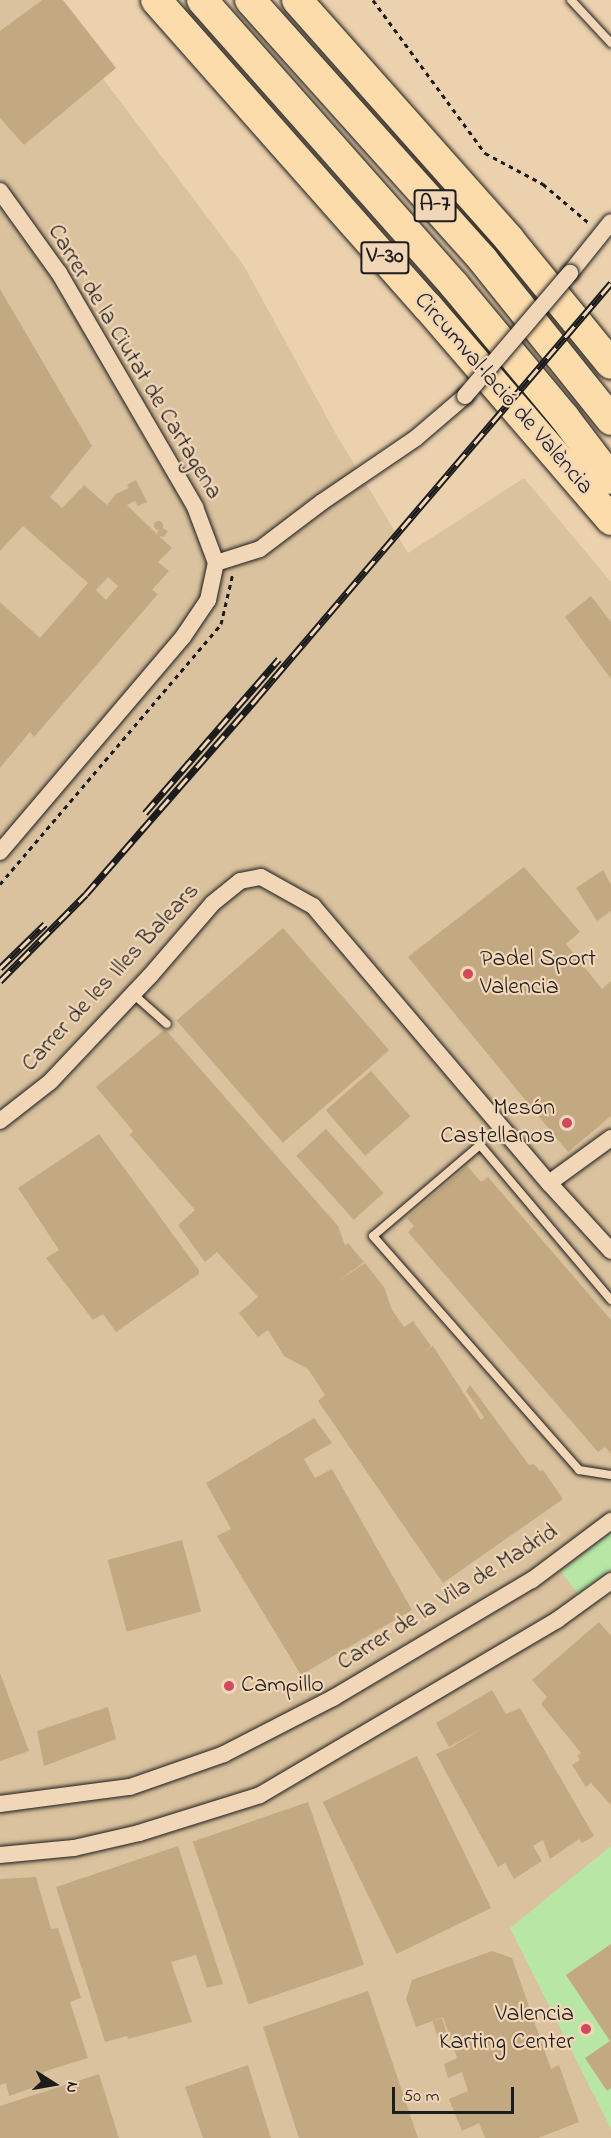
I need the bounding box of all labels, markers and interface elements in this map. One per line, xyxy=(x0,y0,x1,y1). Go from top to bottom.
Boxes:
road number: A-7 xyxy=(412,187,458,225)
street label: Carrer de la Ciutat de Cartagena xyxy=(40,219,228,505)
road number: V-30 xyxy=(360,239,410,277)
street label: Circumval·lació de València xyxy=(407,287,599,501)
street label: Carrer de les Illes Balears xyxy=(16,878,206,1078)
place label: Padel Sport Valencia xyxy=(480,946,596,1002)
marker: Padel Sport Valencia xyxy=(461,967,475,981)
place label: Mesón Castellanos xyxy=(440,1095,555,1151)
marker: Mesón Castellanos xyxy=(560,1116,574,1130)
street label: Carrer de la Vila de Madrid xyxy=(332,1518,564,1678)
place label: Campillo xyxy=(241,1672,324,1700)
marker: Campillo xyxy=(222,1679,236,1693)
place label: Valencia Karting Center xyxy=(439,2001,574,2057)
marker: Valencia Karting Center xyxy=(579,2022,593,2036)
north arrow xyxy=(24,2054,84,2114)
scale bar xyxy=(395,2075,516,2113)
text: N xyxy=(59,2080,84,2095)
text: 50 m xyxy=(403,2084,440,2110)

